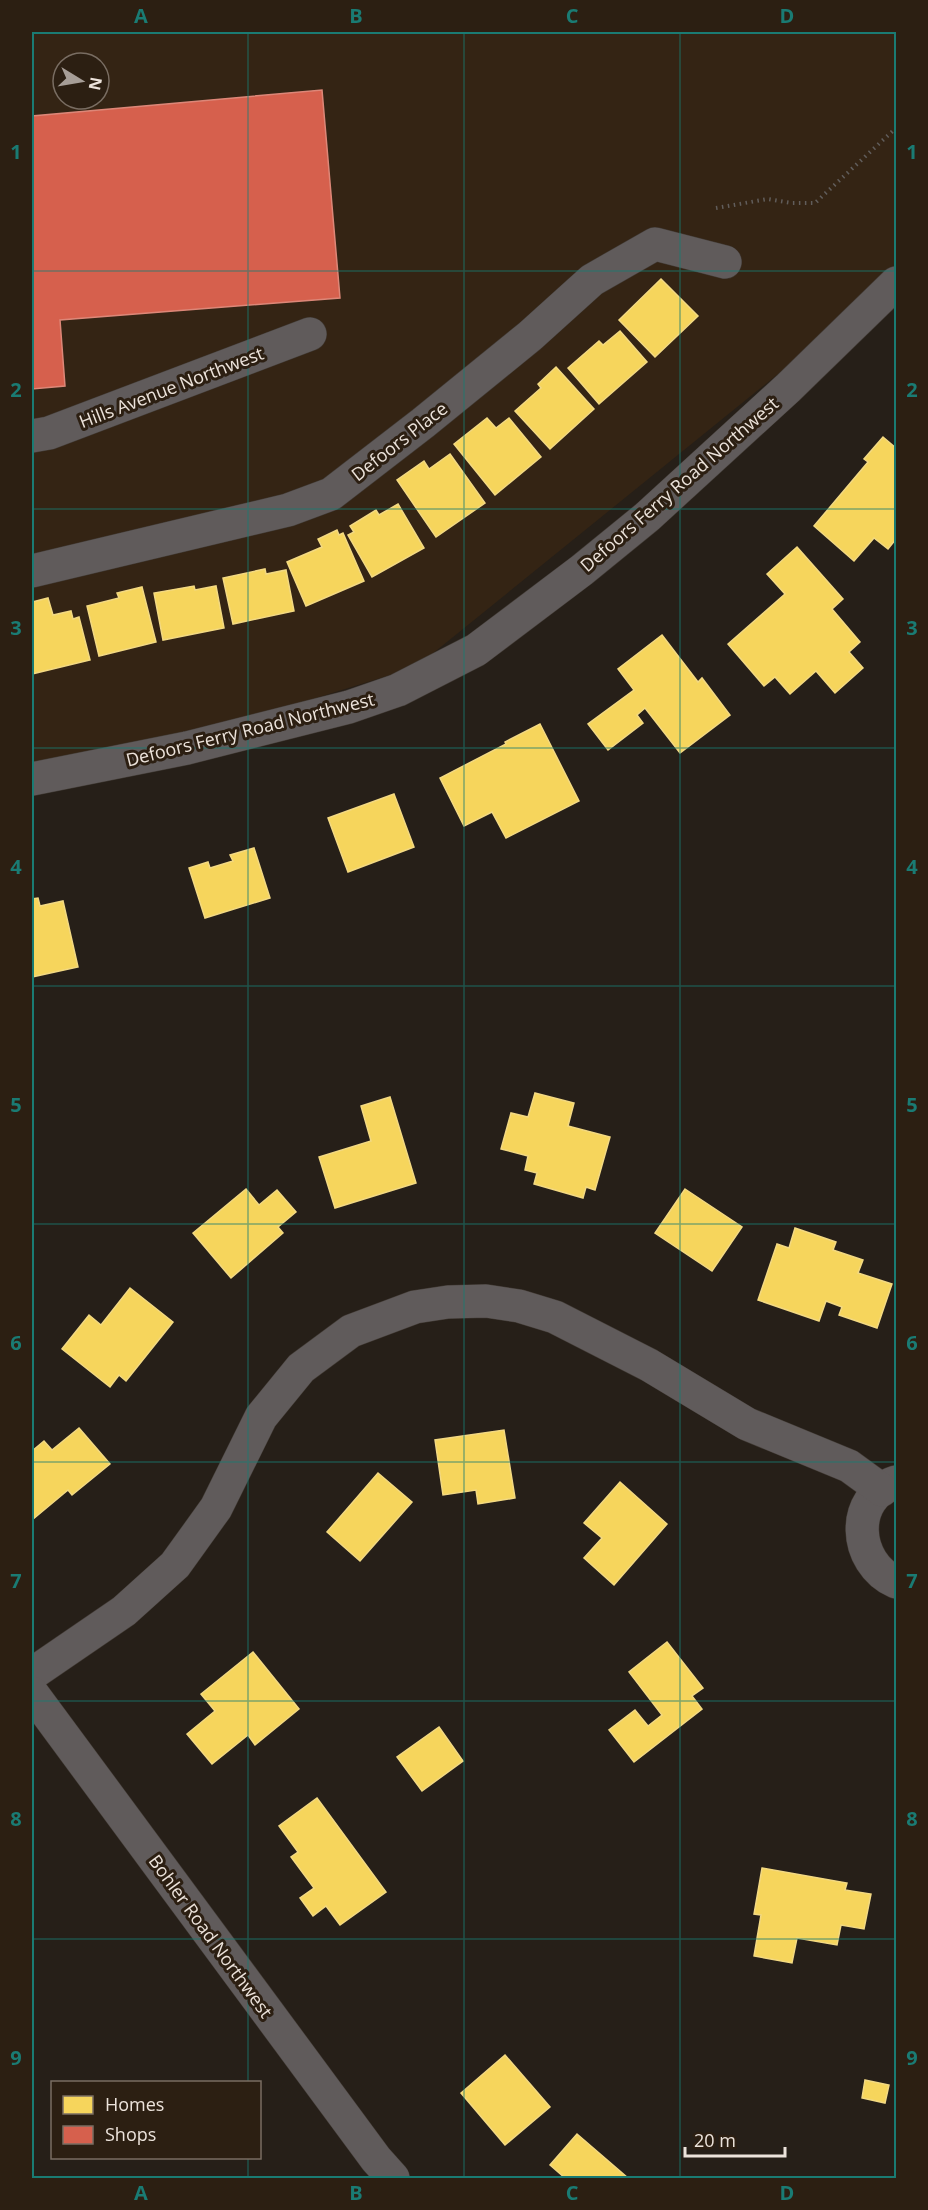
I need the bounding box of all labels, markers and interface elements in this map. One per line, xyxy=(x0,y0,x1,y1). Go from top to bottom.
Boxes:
text: A xyxy=(134,2,148,29)
text: B xyxy=(349,2,363,29)
text: C xyxy=(566,2,579,29)
text: D xyxy=(780,2,794,29)
north arrow xyxy=(51,51,111,111)
text: N xyxy=(84,75,108,92)
text: 1 xyxy=(10,138,22,165)
text: 1 xyxy=(906,138,918,165)
street label: Hills Avenue Northwest xyxy=(75,341,267,433)
text: 2 xyxy=(10,376,22,403)
text: 2 xyxy=(906,376,918,403)
street label: Defoors Ferry Road Northwest xyxy=(575,391,783,577)
street label: Defoors Place xyxy=(346,396,452,486)
text: 3 xyxy=(10,614,22,641)
text: 3 xyxy=(906,614,918,641)
street label: Defoors Ferry Road Northwest xyxy=(123,686,377,772)
text: 4 xyxy=(10,853,22,880)
text: 4 xyxy=(906,853,918,880)
text: 5 xyxy=(10,1091,22,1118)
text: 5 xyxy=(906,1091,918,1118)
text: 6 xyxy=(10,1329,22,1356)
text: 6 xyxy=(906,1329,918,1356)
text: 7 xyxy=(10,1567,22,1594)
text: 7 xyxy=(906,1567,918,1594)
text: 8 xyxy=(10,1805,22,1832)
text: 8 xyxy=(906,1805,918,1832)
street label: Bohler Road Northwest xyxy=(144,1850,278,2022)
text: 9 xyxy=(10,2044,22,2071)
text: 9 xyxy=(906,2044,918,2071)
legend xyxy=(51,2081,261,2159)
text: Homes xyxy=(105,2092,164,2116)
scale bar xyxy=(685,2120,786,2158)
text: Shops xyxy=(105,2122,156,2146)
text: 20 m xyxy=(694,2128,736,2152)
text: A xyxy=(134,2179,148,2206)
text: B xyxy=(349,2179,363,2206)
text: C xyxy=(566,2179,579,2206)
text: D xyxy=(780,2179,794,2206)

